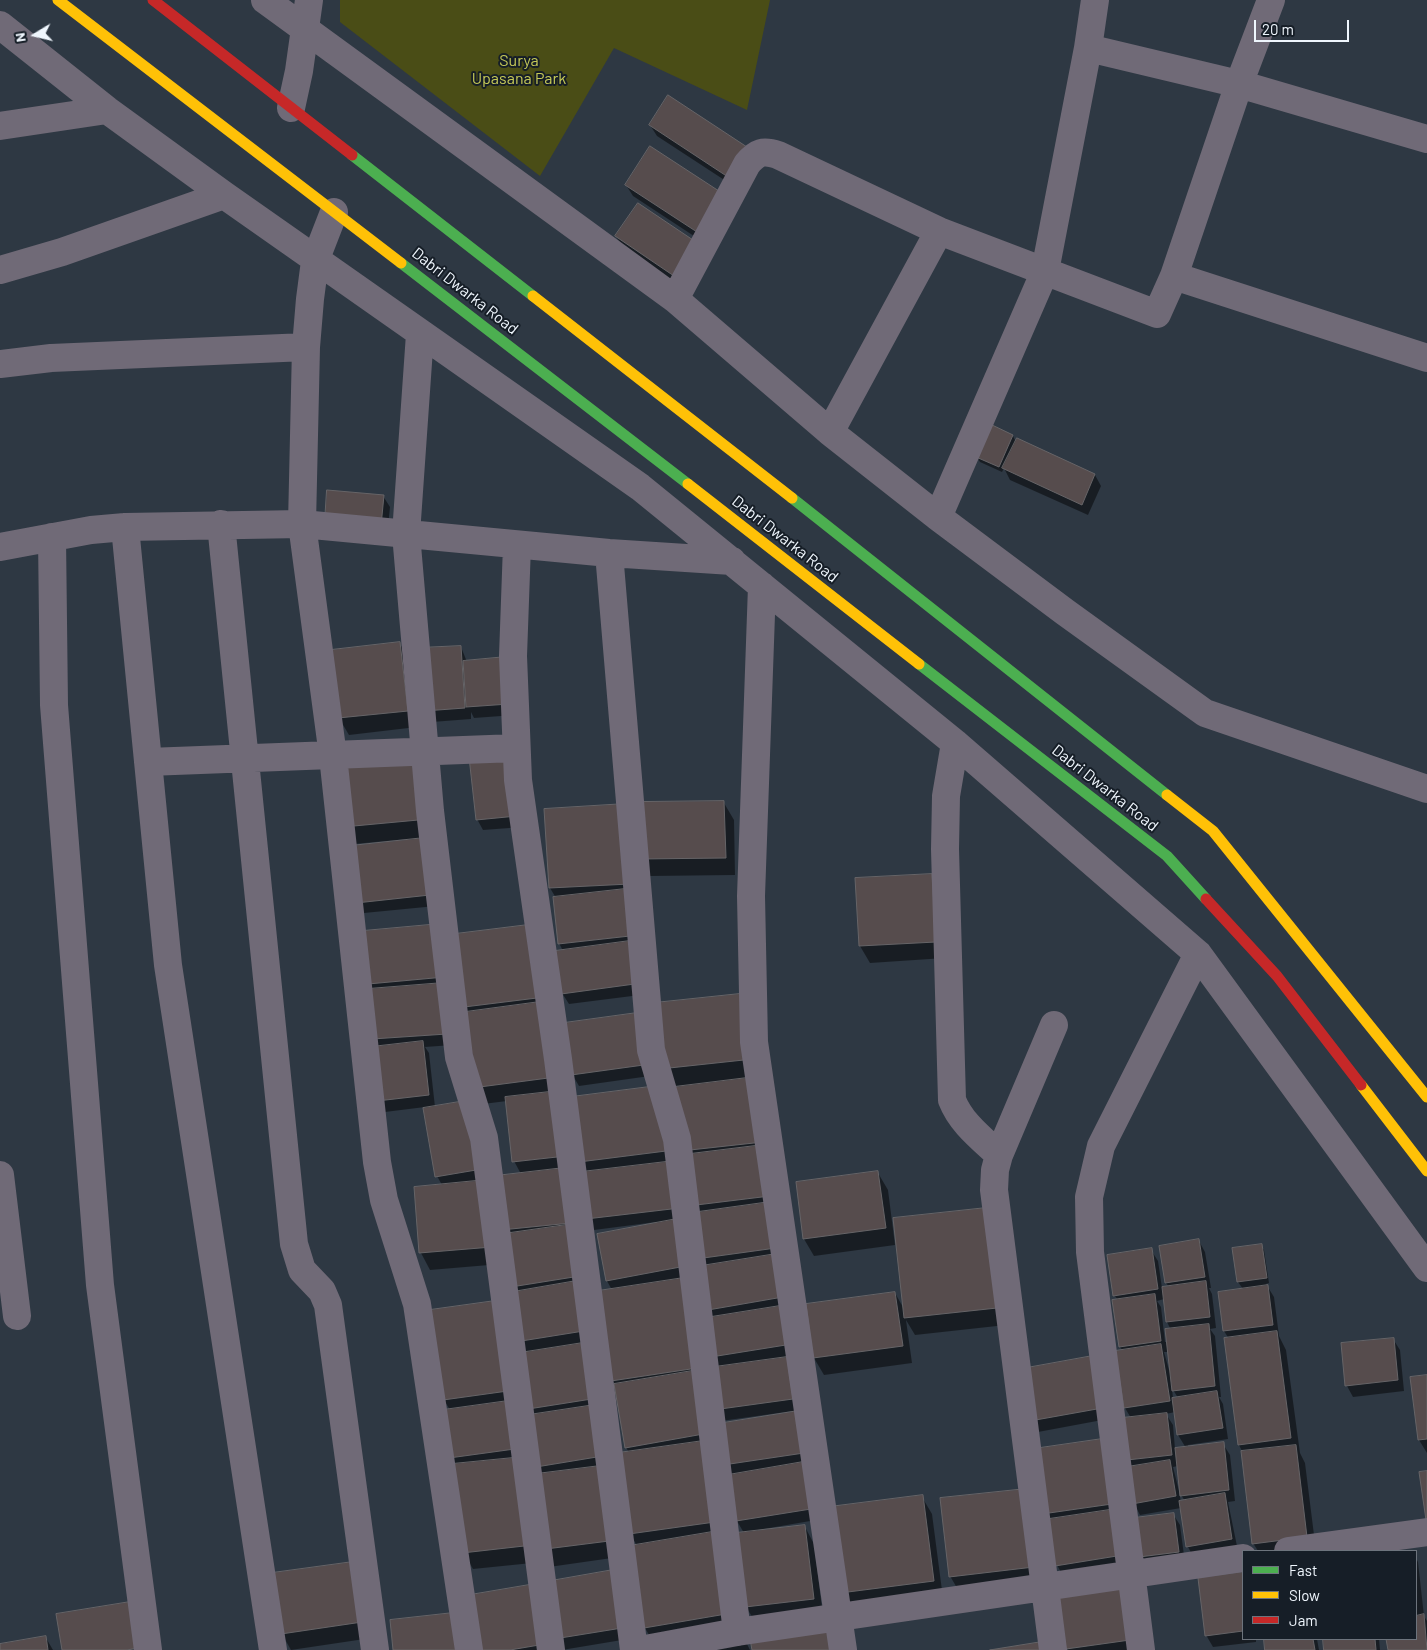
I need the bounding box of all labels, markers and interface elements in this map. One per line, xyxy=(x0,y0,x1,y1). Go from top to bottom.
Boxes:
north arrow xyxy=(10,10,60,60)
scale bar xyxy=(1257,10,1352,42)
text: 20 m xyxy=(1262,20,1294,38)
text: N xyxy=(11,31,29,43)
park label: Surya Upasana Park xyxy=(472,51,566,89)
street label: Dabri Dwarka Road xyxy=(408,244,522,338)
street label: Dabri Dwarka Road xyxy=(728,492,842,586)
street label: Dabri Dwarka Road xyxy=(1048,741,1162,835)
legend xyxy=(1242,1550,1417,1640)
text: Fast xyxy=(1289,1561,1317,1579)
text: Slow xyxy=(1289,1586,1320,1604)
text: Jam xyxy=(1289,1611,1318,1629)

